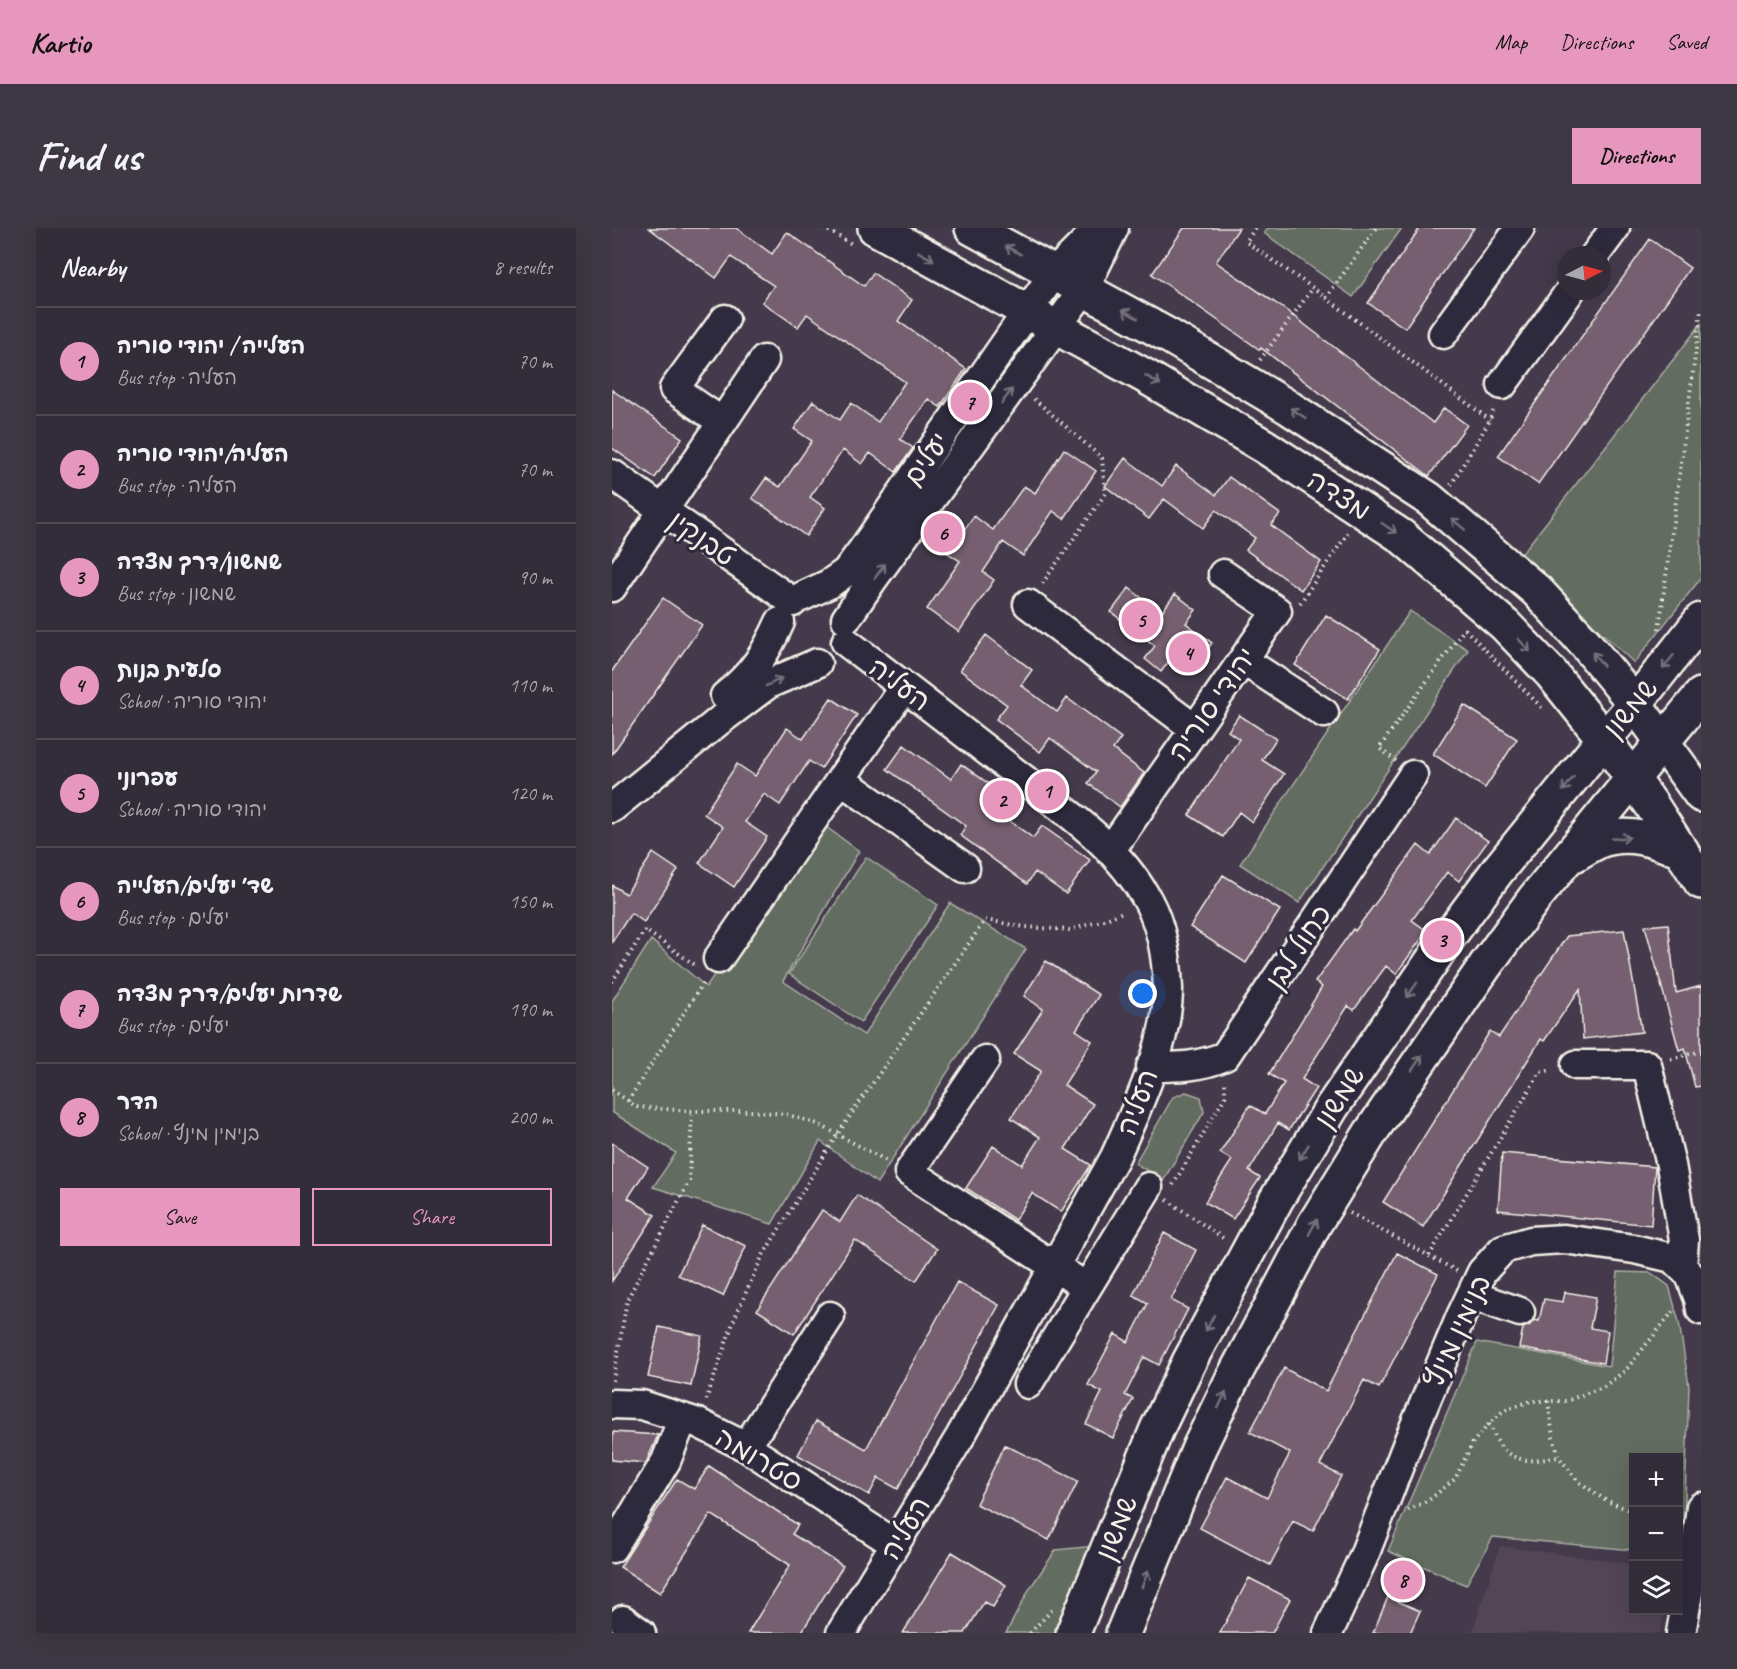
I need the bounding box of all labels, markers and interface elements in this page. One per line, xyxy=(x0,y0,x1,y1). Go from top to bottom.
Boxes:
text: Kartio xyxy=(30,25,91,60)
text: Map xyxy=(1495,29,1527,55)
text: Directions xyxy=(1560,29,1633,55)
text: Saved xyxy=(1666,29,1707,55)
button: Directions xyxy=(1572,128,1701,184)
text: Find us xyxy=(36,130,141,183)
one-way arrow xyxy=(1005,244,1022,256)
north arrow xyxy=(1557,246,1611,300)
one-way arrow xyxy=(917,250,934,262)
text: Nearby xyxy=(60,251,125,284)
text: 8 results xyxy=(493,255,552,280)
one-way arrow xyxy=(1122,308,1139,320)
text: העלייה / יהודי סוריה xyxy=(117,332,305,360)
text: 1 xyxy=(75,349,84,374)
text: 70 m xyxy=(518,349,552,374)
text: Bus stop · העליה xyxy=(117,365,237,390)
one-way arrow xyxy=(1144,374,1161,386)
pin: 7 xyxy=(950,380,990,424)
one-way arrow xyxy=(1000,388,1013,404)
one-way arrow xyxy=(1290,407,1307,419)
street label: יעלים xyxy=(895,425,957,493)
text: העליה/יהודי סוריה xyxy=(117,440,289,468)
text: 2 xyxy=(75,457,84,482)
text: 70 m xyxy=(518,457,552,482)
street label: מצדה xyxy=(1301,462,1377,528)
text: Bus stop · העליה xyxy=(117,473,237,498)
street label: טבנקין xyxy=(662,502,742,574)
pin: 6 xyxy=(924,510,962,556)
one-way arrow xyxy=(1451,517,1467,530)
one-way arrow xyxy=(1380,522,1397,534)
text: שמשון/דרך מצדה xyxy=(117,548,282,576)
one-way arrow xyxy=(873,563,886,579)
text: 3 xyxy=(75,565,84,590)
text: 90 m xyxy=(518,565,552,590)
text: Bus stop · שמשון xyxy=(117,581,236,606)
pin: 5 xyxy=(1122,598,1160,642)
pin: 4 xyxy=(1168,630,1208,676)
one-way arrow xyxy=(1517,638,1532,653)
street label: יהודי סוריה xyxy=(1160,640,1264,768)
street label: העליה xyxy=(862,649,938,719)
one-way arrow xyxy=(1592,651,1605,667)
one-way arrow xyxy=(1662,654,1675,670)
text: סלעית בנות xyxy=(117,656,222,684)
street label: שמשון xyxy=(1595,671,1665,745)
text: 4 xyxy=(75,673,84,698)
text: 110 m xyxy=(509,673,552,698)
one-way arrow xyxy=(764,676,782,687)
text: School · יהודי סוריה xyxy=(117,689,267,714)
text: עפרוני xyxy=(117,764,178,792)
pin: 1 xyxy=(1028,768,1066,814)
one-way arrow xyxy=(1561,776,1574,792)
pin: 2 xyxy=(982,778,1022,822)
text: 5 xyxy=(75,781,84,806)
text: 120 m xyxy=(509,781,552,806)
text: School · יהודי סוריה xyxy=(117,797,267,822)
one-way arrow xyxy=(1611,832,1630,843)
text: שד׳ יעלים/העלייה xyxy=(117,872,274,900)
text: 6 xyxy=(75,889,84,914)
text: 150 m xyxy=(509,889,552,914)
street label: כחול לבן xyxy=(1257,898,1339,996)
text: Bus stop · יעלים xyxy=(117,905,229,930)
pin: 3 xyxy=(1422,918,1462,962)
your location xyxy=(1128,979,1157,1008)
text: שדרות יעלים/דרך מצדה xyxy=(117,980,342,1008)
one-way arrow xyxy=(1406,981,1418,997)
text: 7 xyxy=(75,997,84,1022)
text: 190 m xyxy=(509,997,552,1022)
text: Bus stop · יעלים xyxy=(117,1013,229,1038)
one-way arrow xyxy=(1411,1055,1423,1071)
street label: שמשון xyxy=(1306,1059,1372,1135)
street label: העליה xyxy=(1108,1064,1166,1140)
text: הדר xyxy=(117,1088,158,1116)
text: 8 xyxy=(75,1105,84,1130)
text: 200 m xyxy=(509,1105,552,1130)
text: School · בנימין מינץ xyxy=(117,1121,260,1146)
one-way arrow xyxy=(1298,1143,1310,1160)
button: Save xyxy=(60,1188,300,1246)
button: Share xyxy=(312,1188,552,1246)
one-way arrow xyxy=(1307,1219,1319,1236)
street label: בנימין מינץ xyxy=(1416,1269,1498,1393)
one-way arrow xyxy=(1203,1313,1215,1331)
one-way arrow xyxy=(1217,1391,1229,1409)
street label: סטרומה xyxy=(709,1419,809,1499)
map controls xyxy=(1629,1453,1683,1615)
button: + xyxy=(1629,1453,1683,1507)
street label: העליה xyxy=(872,1490,938,1566)
street label: שמשון xyxy=(1087,1490,1145,1566)
button: − xyxy=(1629,1507,1683,1561)
pin: 8 xyxy=(1384,1558,1422,1602)
button: layers xyxy=(1629,1561,1683,1615)
one-way arrow xyxy=(1140,1570,1151,1589)

